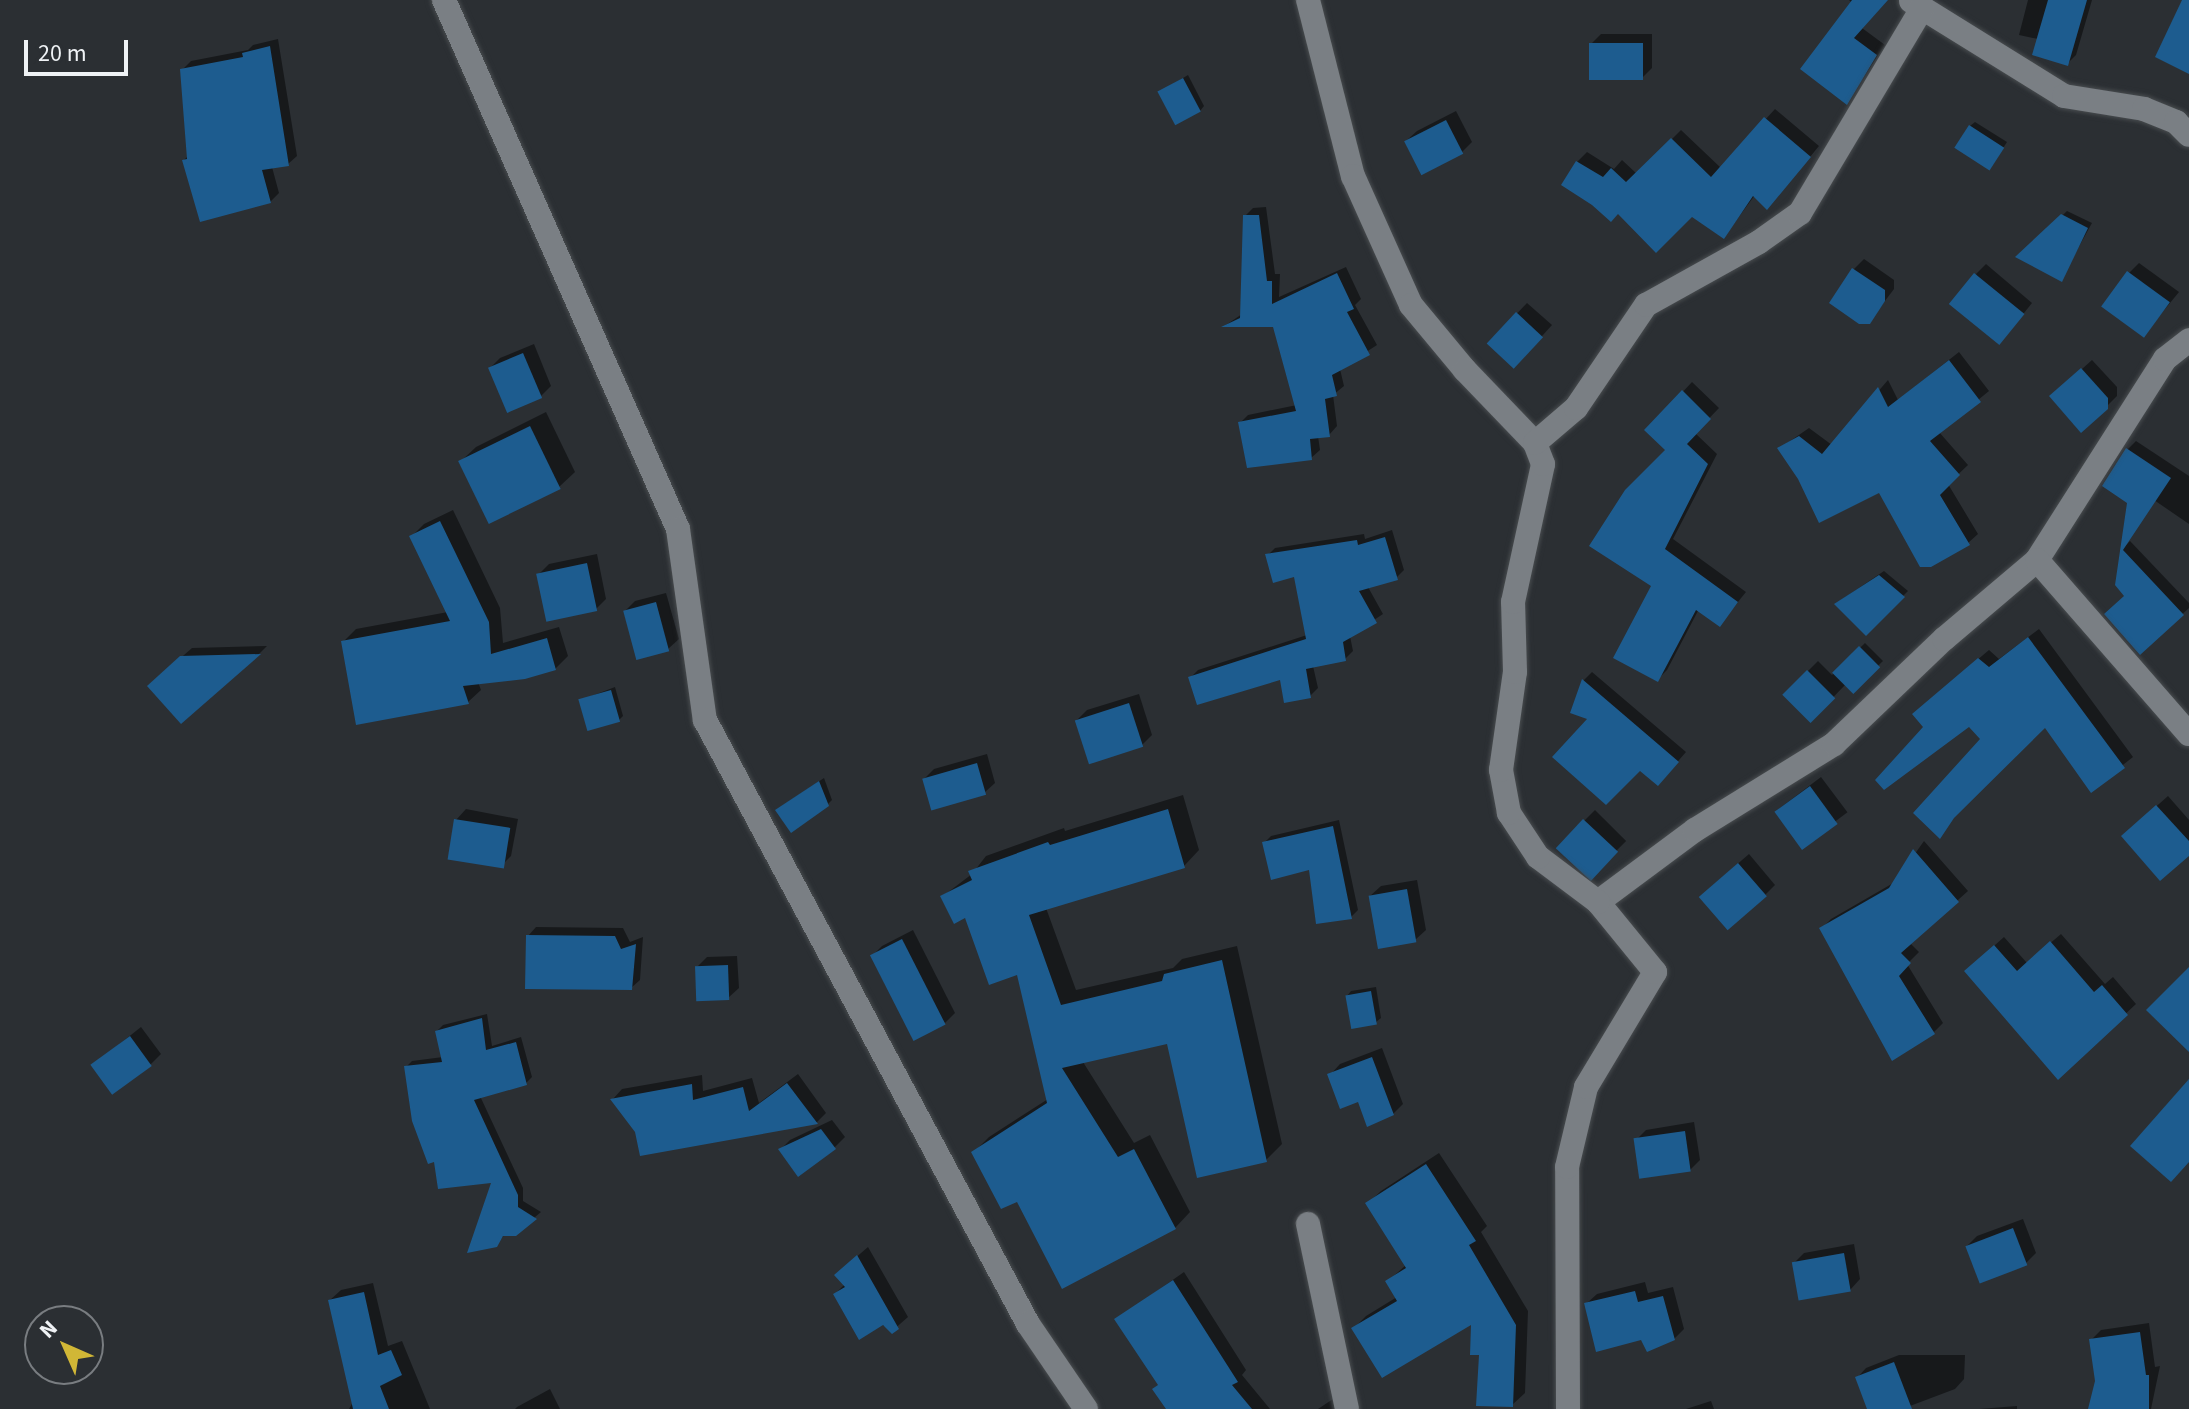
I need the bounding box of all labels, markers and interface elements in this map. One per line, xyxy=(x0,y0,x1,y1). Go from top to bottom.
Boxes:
scale bar xyxy=(28,24,132,74)
text: 20 m xyxy=(38,36,87,71)
north arrow xyxy=(24,1305,104,1385)
text: N xyxy=(32,1313,65,1346)

